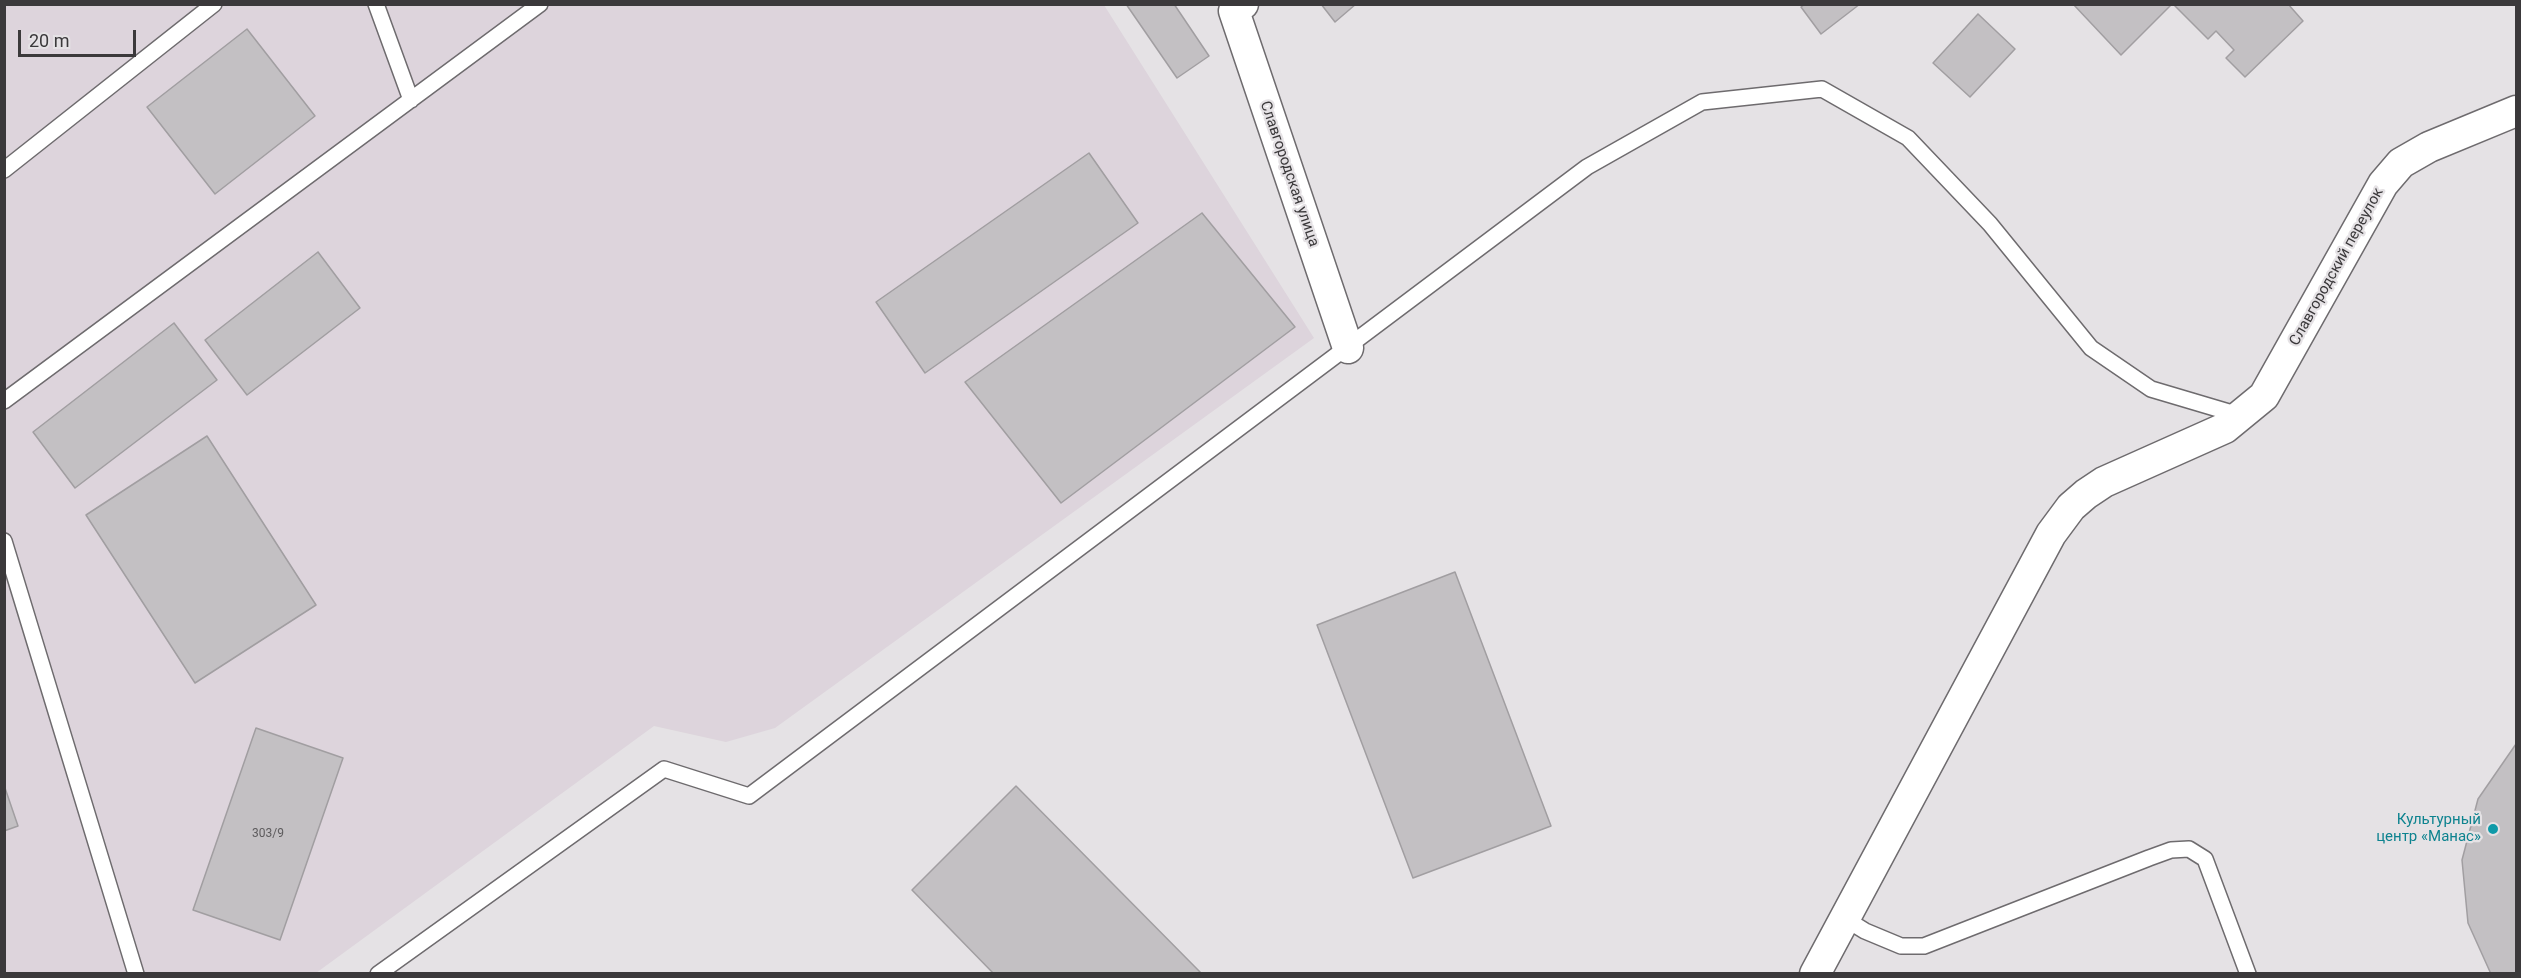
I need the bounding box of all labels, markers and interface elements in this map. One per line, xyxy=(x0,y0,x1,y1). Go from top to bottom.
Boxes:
scale bar xyxy=(21,18,140,56)
text: 20 m xyxy=(29,30,69,51)
street label: Славгородская улица xyxy=(1256,99,1322,249)
street label: Славгородский переулок xyxy=(2286,185,2388,349)
place label: Культурный центр «Манас» xyxy=(2376,811,2481,846)
marker: Культурный центр «Манас» xyxy=(2486,822,2500,836)
house number: 303/9 xyxy=(252,827,284,841)

